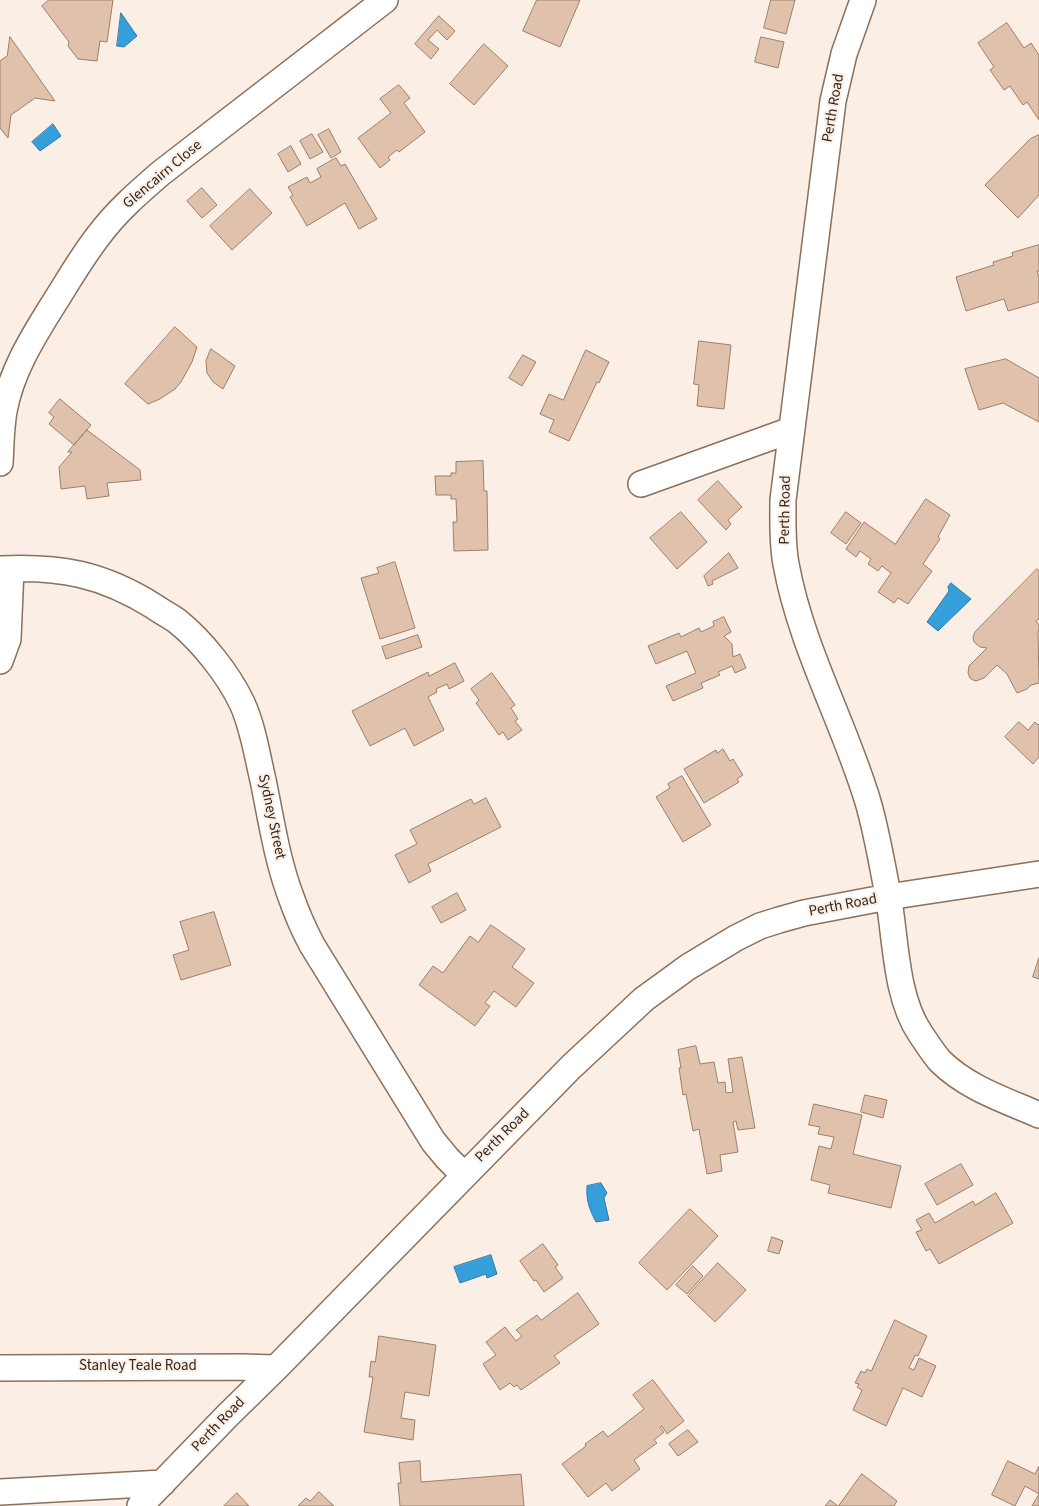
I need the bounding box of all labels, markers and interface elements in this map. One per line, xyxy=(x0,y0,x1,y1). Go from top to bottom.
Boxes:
street label: Perth Road xyxy=(819,72,849,144)
street label: Glencairn Close xyxy=(120,137,206,213)
street label: Perth Road xyxy=(776,475,796,545)
street label: Sydney Street xyxy=(253,773,289,861)
street label: Perth Road xyxy=(807,891,879,921)
street label: Perth Road xyxy=(472,1105,534,1167)
street label: Stanley Teale Road xyxy=(79,1358,197,1376)
street label: Perth Road xyxy=(188,1394,250,1456)

